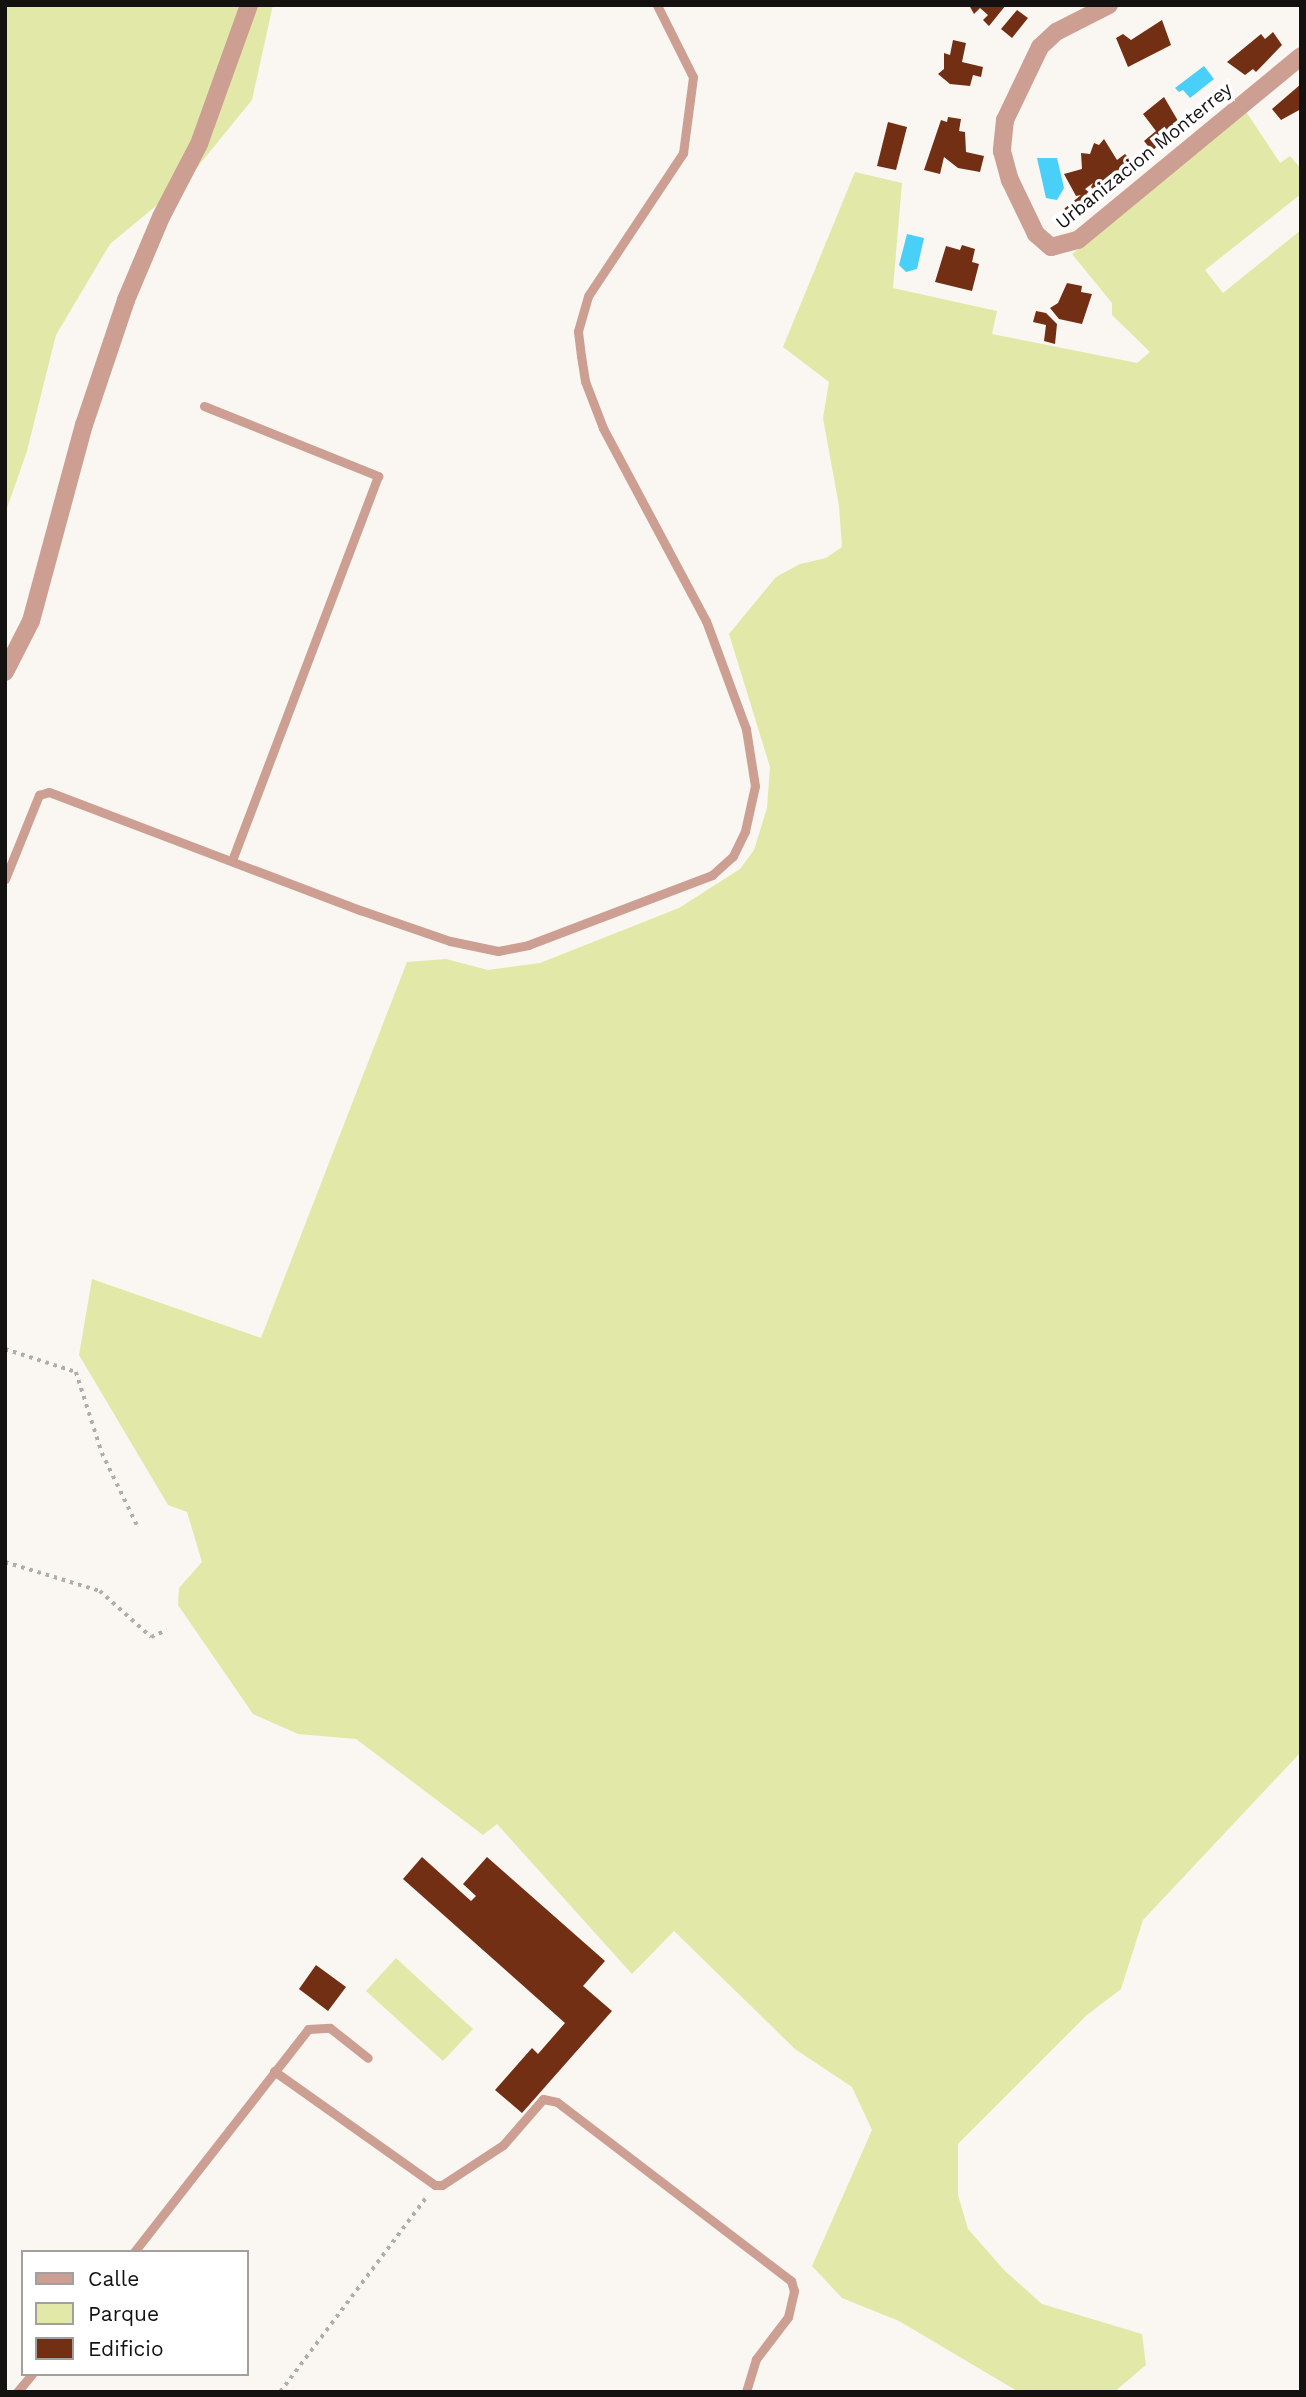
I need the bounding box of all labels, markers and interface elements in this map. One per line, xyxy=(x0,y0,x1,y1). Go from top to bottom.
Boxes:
street label: Urbanizacion Monterrey xyxy=(1051,78,1237,234)
legend xyxy=(21,2250,248,2376)
text: Calle xyxy=(88,2266,139,2291)
text: Parque xyxy=(88,2301,159,2326)
text: Edificio xyxy=(88,2336,164,2361)

